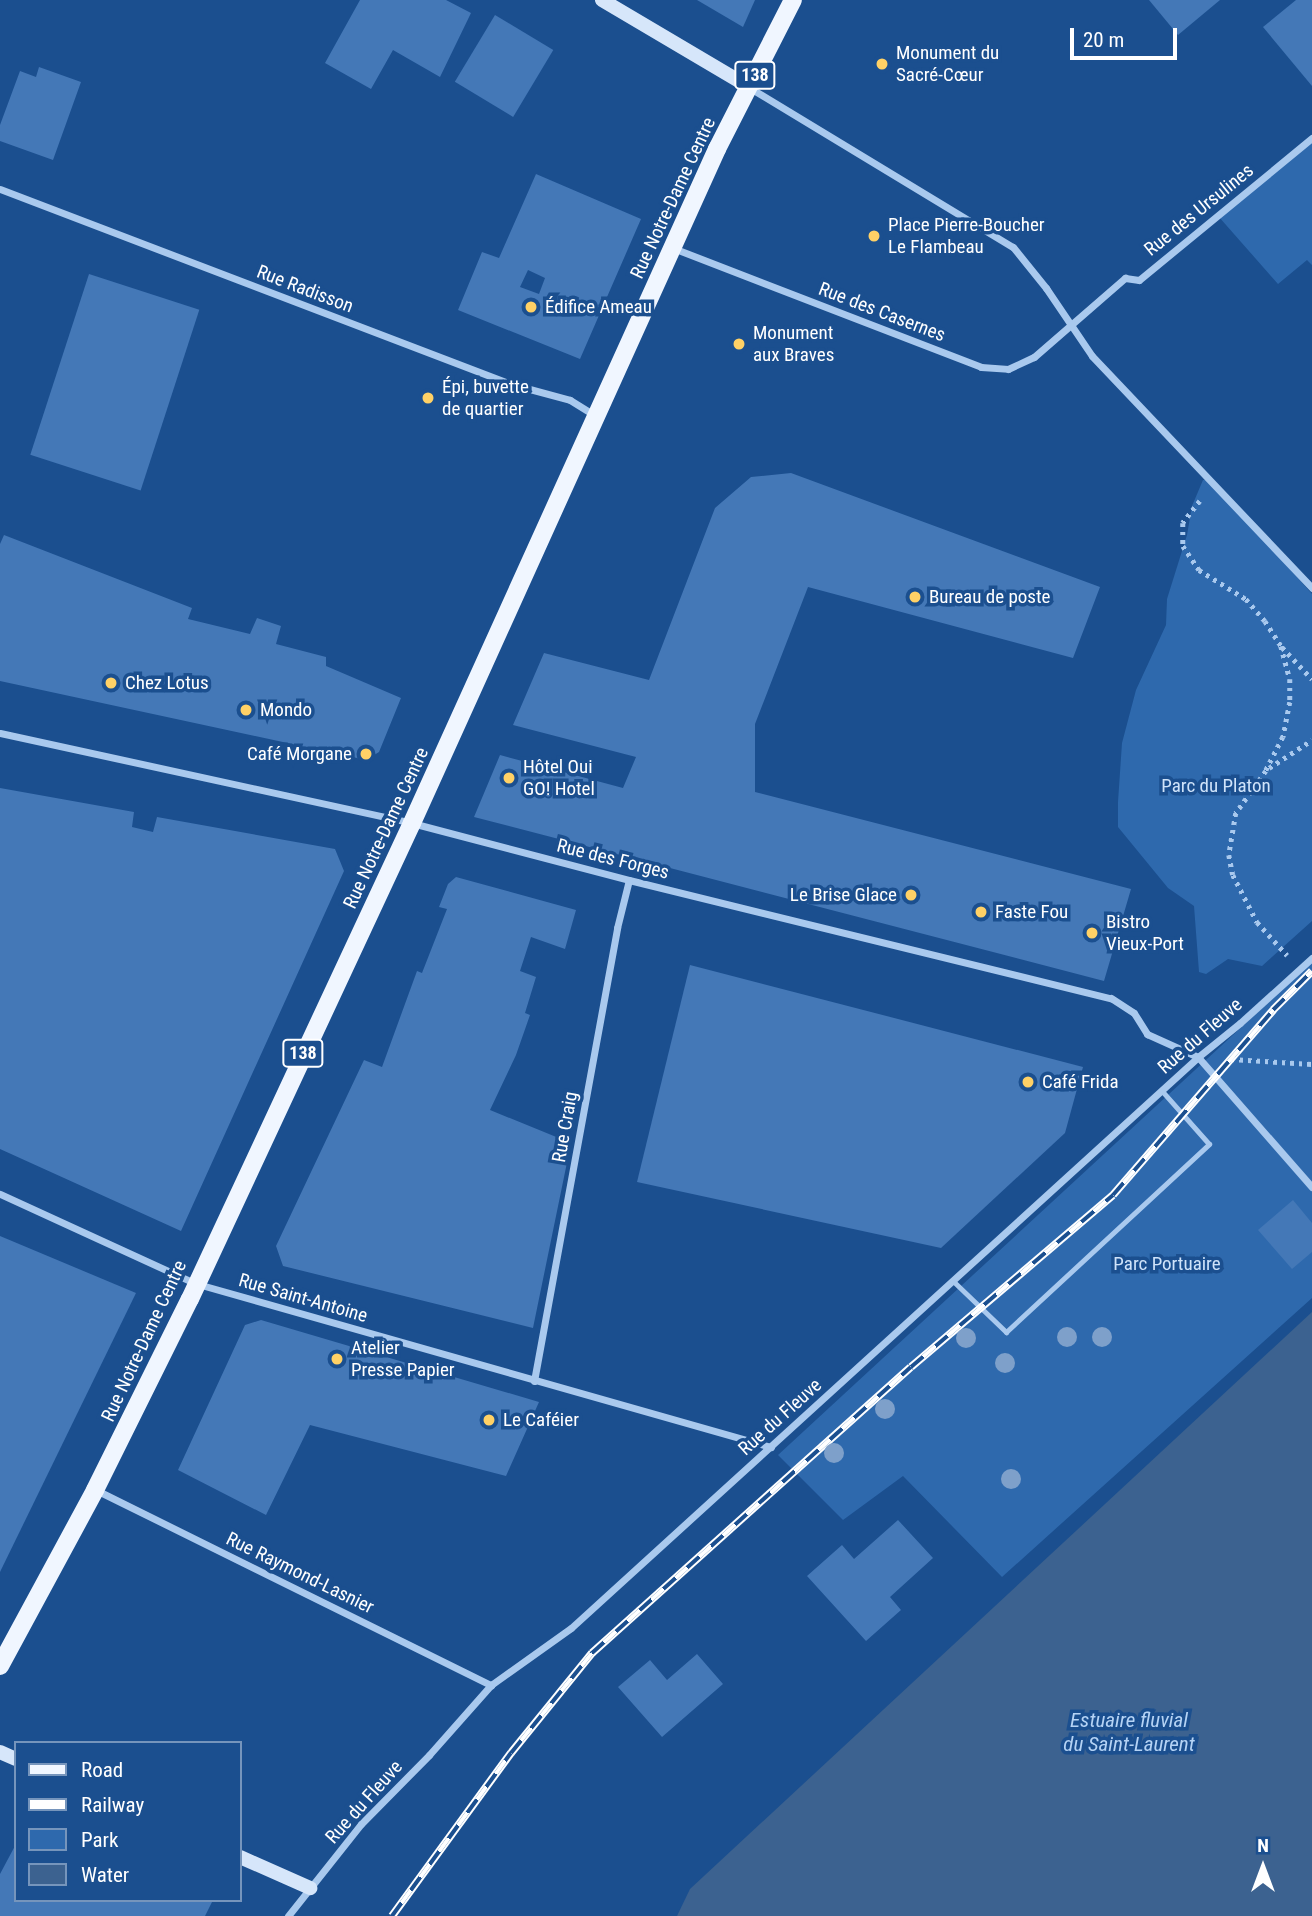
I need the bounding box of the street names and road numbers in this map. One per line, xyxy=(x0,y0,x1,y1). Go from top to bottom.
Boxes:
road number: 138 xyxy=(734,60,776,90)
street label: Rue Notre-Dame Centre xyxy=(626,114,720,282)
street label: Rue des Ursulines xyxy=(1140,159,1258,261)
street label: Rue Radisson xyxy=(253,260,357,318)
street label: Rue des Casernes xyxy=(815,277,949,347)
street label: Rue Notre-Dame Centre xyxy=(339,744,433,912)
street label: Rue des Forges xyxy=(554,834,672,884)
street label: Rue du Fleuve xyxy=(1153,993,1247,1079)
road number: 138 xyxy=(282,1038,324,1068)
street label: Rue Craig xyxy=(548,1090,582,1164)
street label: Rue Notre-Dame Centre xyxy=(97,1257,191,1425)
street label: Rue Saint-Antoine xyxy=(236,1269,370,1327)
street label: Rue du Fleuve xyxy=(734,1374,826,1460)
street label: Rue Raymond-Lasnier xyxy=(222,1527,378,1619)
street label: Rue du Fleuve xyxy=(321,1756,407,1848)

